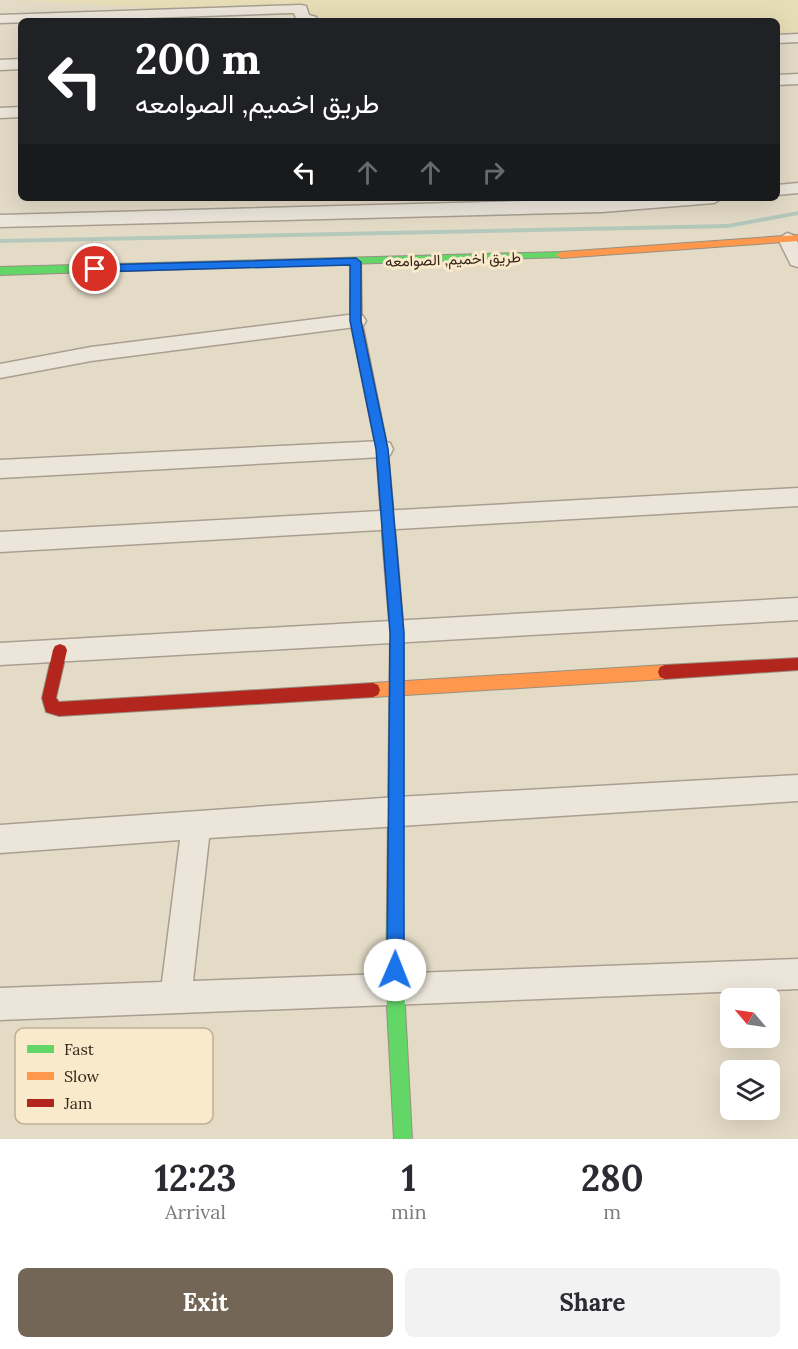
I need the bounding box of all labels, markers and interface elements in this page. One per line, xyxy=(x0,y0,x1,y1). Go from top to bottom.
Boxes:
text: 200 m xyxy=(135,32,261,86)
icon: left xyxy=(36,42,114,120)
text: طريق اخميم, الصوامعه xyxy=(135,86,379,120)
icon: left xyxy=(288,156,321,189)
icon: ahead xyxy=(351,156,384,189)
icon: ahead xyxy=(414,156,447,189)
icon: right xyxy=(477,156,510,189)
pin xyxy=(69,243,120,294)
street label: طريق اخميم, الصوامعه xyxy=(385,247,521,272)
icon: arrive xyxy=(78,252,111,285)
position arrow xyxy=(363,938,427,1002)
north arrow xyxy=(720,988,780,1048)
map controls xyxy=(720,988,780,1120)
legend xyxy=(15,1028,213,1124)
text: Fast xyxy=(64,1039,95,1059)
button: layers xyxy=(720,1060,780,1120)
text: Slow xyxy=(64,1066,100,1086)
text: Jam xyxy=(63,1093,92,1113)
text: 12:23 xyxy=(154,1155,237,1201)
text: 1 xyxy=(401,1155,416,1201)
text: 280 xyxy=(581,1155,644,1201)
text: Arrival xyxy=(165,1199,226,1224)
text: min xyxy=(391,1199,427,1224)
text: m xyxy=(603,1199,621,1224)
button: Exit xyxy=(18,1268,393,1337)
button: Share xyxy=(405,1268,780,1337)

